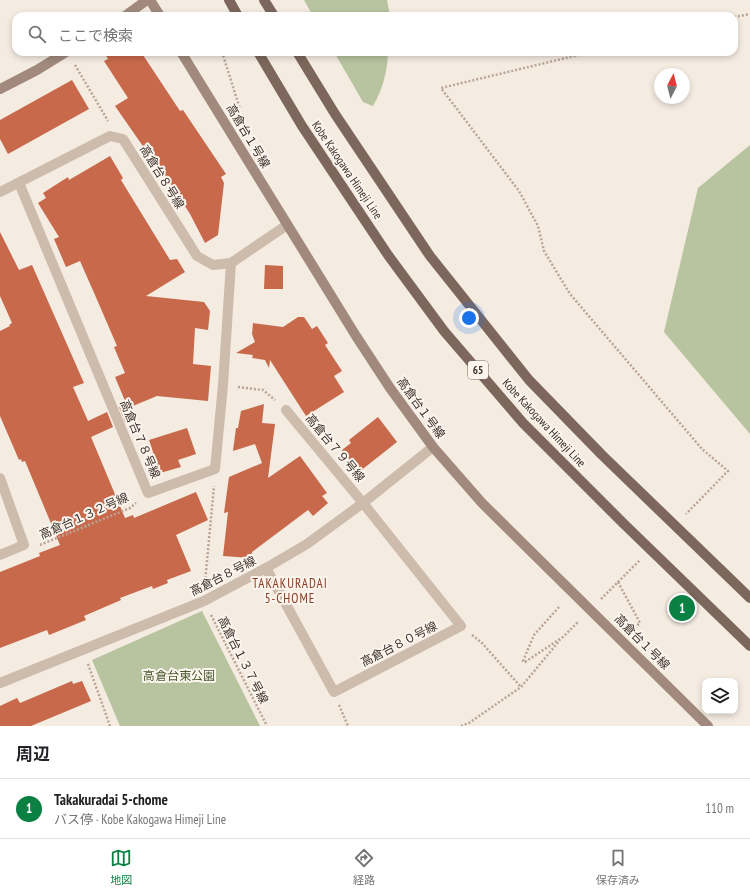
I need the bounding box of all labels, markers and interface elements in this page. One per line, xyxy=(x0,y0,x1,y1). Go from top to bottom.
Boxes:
search box xyxy=(12,12,738,56)
icon: search xyxy=(26,23,48,45)
text: ここで検索 xyxy=(58,26,133,45)
north arrow xyxy=(654,68,690,104)
street label: 高倉台１号線 xyxy=(223,101,273,170)
street label: Kobe Kakogawa Himeji Line xyxy=(309,118,386,222)
street label: 高倉台８号線 xyxy=(137,142,188,211)
your location xyxy=(459,308,479,328)
road number: 65 xyxy=(468,361,488,379)
street label: 高倉台１号線 xyxy=(394,374,449,441)
street label: Kobe Kakogawa Himeji Line xyxy=(500,375,589,470)
street label: 高倉台７８号線 xyxy=(117,397,164,480)
street label: 高倉台７９号線 xyxy=(303,411,368,485)
street label: 高倉台１３２号線 xyxy=(37,489,131,542)
street label: 高倉台８号線 xyxy=(187,553,258,599)
district label: TAKAKURADAI 5-CHOME xyxy=(252,575,328,607)
pin: 1 xyxy=(669,593,695,623)
street label: 高倉台１号線 xyxy=(612,611,673,672)
street label: 高倉台１３７号線 xyxy=(215,614,272,706)
street label: 高倉台８０号線 xyxy=(358,618,440,669)
park label: 高倉台東公園 xyxy=(143,668,215,683)
map controls xyxy=(702,678,738,714)
button: layers xyxy=(702,678,738,714)
text: 周辺 xyxy=(16,743,50,765)
text: Takakuradai 5-chome xyxy=(54,790,168,809)
text: 1 xyxy=(26,800,32,817)
text: 110 m xyxy=(705,800,734,817)
text: バス停 · Kobe Kakogawa Himeji Line xyxy=(54,811,226,828)
tab: 地図 xyxy=(110,847,132,887)
tab: 経路 xyxy=(353,847,375,887)
tab: 保存済み xyxy=(596,847,640,887)

